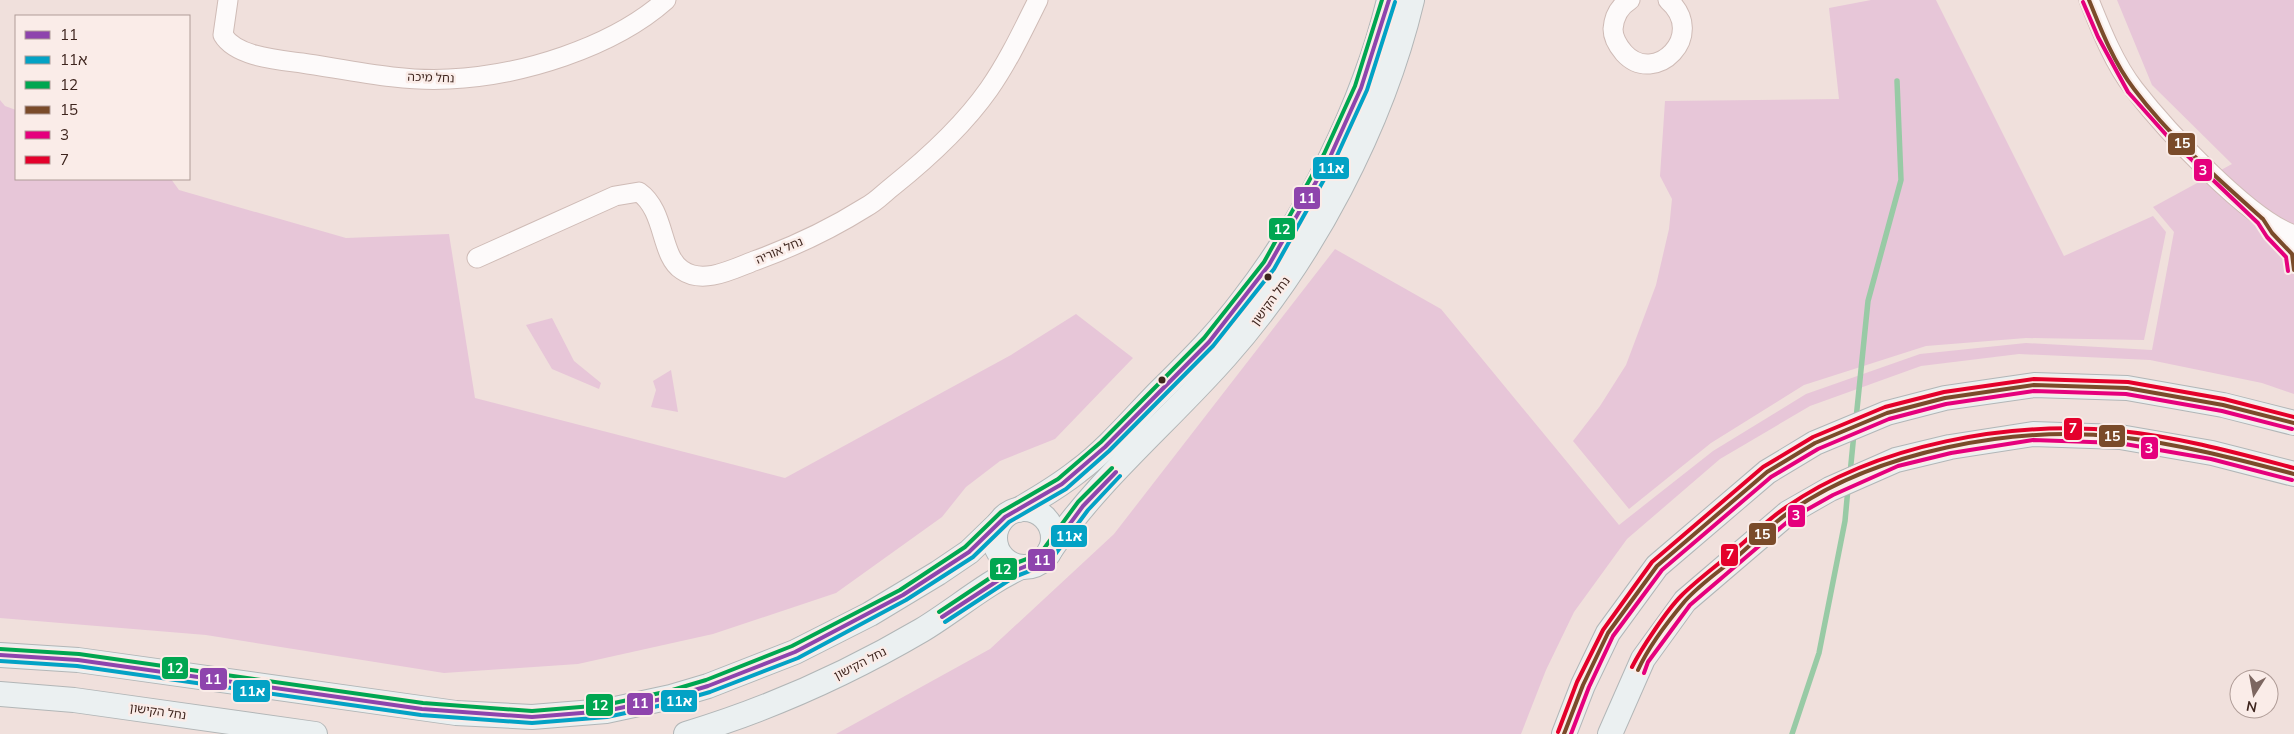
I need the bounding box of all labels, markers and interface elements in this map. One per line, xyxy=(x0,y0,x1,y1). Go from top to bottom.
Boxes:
legend xyxy=(15,15,190,180)
text: 11 xyxy=(60,25,78,44)
text: 11א xyxy=(60,50,88,69)
street label: נחל מיכה xyxy=(407,69,455,85)
text: 12 xyxy=(60,75,78,94)
text: 15 xyxy=(60,100,78,119)
text: 3 xyxy=(60,125,69,144)
line badge: 15 xyxy=(2167,132,2196,156)
text: 15 xyxy=(2174,134,2190,152)
text: 7 xyxy=(60,150,69,169)
line badge: 11א xyxy=(1312,156,1350,180)
line badge: 3 xyxy=(2193,158,2213,182)
text: 11א xyxy=(1318,159,1345,177)
text: 3 xyxy=(2199,161,2207,179)
line badge: 11 xyxy=(1293,186,1321,210)
text: 11 xyxy=(1299,189,1315,207)
line badge: 12 xyxy=(1268,217,1296,241)
text: 12 xyxy=(1274,220,1290,238)
street label: נחל אוריה xyxy=(753,233,805,267)
unlabelled marker xyxy=(1263,272,1273,282)
street label: נחל הקישון xyxy=(1247,274,1293,328)
unlabelled marker xyxy=(1157,375,1167,385)
line badge: 7 xyxy=(2063,417,2083,441)
text: 7 xyxy=(2069,419,2077,437)
line badge: 15 xyxy=(2098,424,2126,448)
text: 15 xyxy=(2104,427,2120,445)
line badge: 3 xyxy=(2140,436,2159,460)
text: 3 xyxy=(2145,439,2153,457)
line badge: 3 xyxy=(1787,504,1806,528)
text: 3 xyxy=(1792,506,1800,524)
line badge: 15 xyxy=(1748,522,1777,546)
line badge: 11א xyxy=(1050,524,1088,548)
text: 15 xyxy=(1754,525,1770,543)
text: 11א xyxy=(1056,527,1083,545)
line badge: 7 xyxy=(1720,543,1739,567)
text: 7 xyxy=(1726,545,1734,563)
line badge: 11 xyxy=(1027,548,1056,572)
text: 11 xyxy=(1034,551,1050,569)
line badge: 12 xyxy=(989,557,1018,581)
text: 12 xyxy=(995,560,1011,578)
street label: נחל הקישון xyxy=(831,643,889,683)
line badge: 12 xyxy=(161,656,189,680)
text: 12 xyxy=(167,659,183,677)
line badge: 11 xyxy=(199,667,228,691)
north arrow xyxy=(2229,669,2279,719)
text: 11 xyxy=(205,670,221,688)
line badge: 11א xyxy=(232,679,271,703)
text: 11א xyxy=(239,682,266,700)
line badge: 11א xyxy=(660,689,698,713)
line badge: 11 xyxy=(626,692,654,716)
text: 11א xyxy=(666,692,693,710)
line badge: 12 xyxy=(585,693,614,717)
text: 11 xyxy=(632,694,648,712)
text: 12 xyxy=(592,696,608,714)
text: N xyxy=(2245,697,2258,717)
street label: נחל הקישון xyxy=(129,700,187,722)

